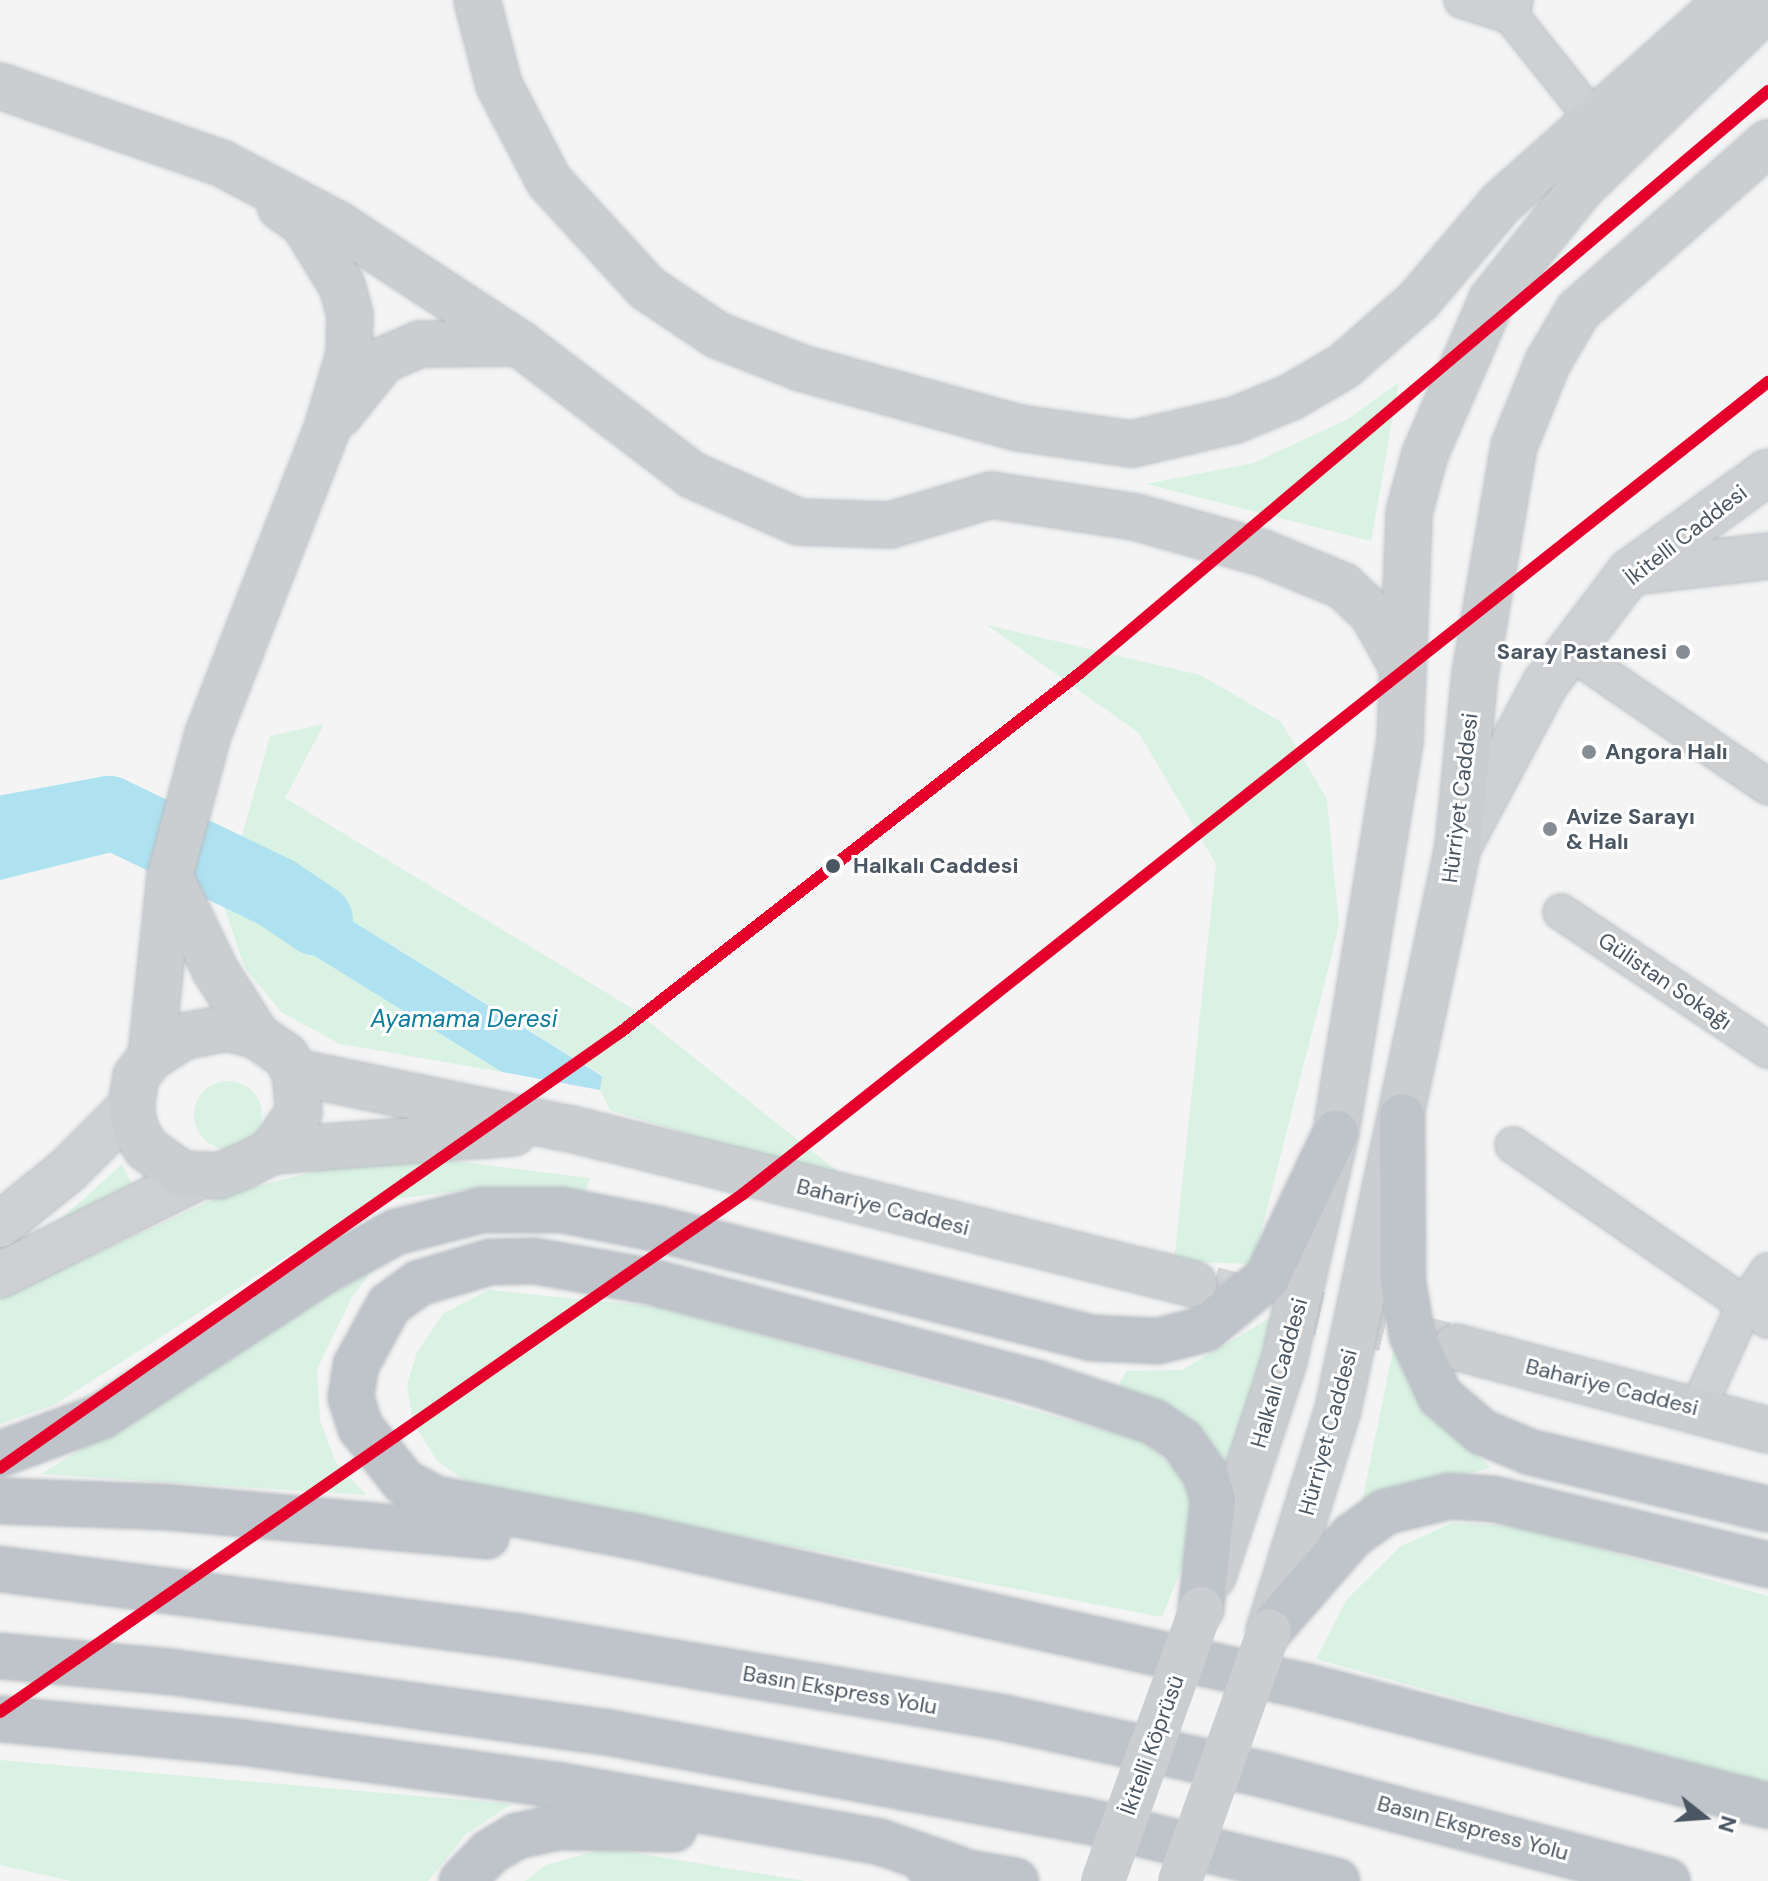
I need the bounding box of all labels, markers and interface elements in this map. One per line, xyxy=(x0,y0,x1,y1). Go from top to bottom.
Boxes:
street label: İkitelli Caddesi xyxy=(1620,479,1752,591)
place label: Saray Pastanesi xyxy=(1497,639,1667,665)
marker: Saray Pastanesi xyxy=(1674,643,1692,661)
street label: Hürriyet Caddesi xyxy=(1436,711,1484,885)
place label: Angora Halı xyxy=(1605,739,1728,765)
marker: Angora Halı xyxy=(1580,743,1598,761)
place label: Avize Sarayı & Halı xyxy=(1566,803,1695,854)
marker: Avize Sarayı & Halı xyxy=(1541,820,1559,838)
marker: Halkalı Caddesi xyxy=(820,853,846,879)
place label: Halkalı Caddesi xyxy=(853,853,1019,879)
street label: Gülistan Sokağı xyxy=(1593,927,1737,1035)
water label: Ayamama Deresi xyxy=(371,1005,557,1033)
street label: Bahariye Caddesi xyxy=(794,1173,972,1241)
street label: Halkalı Caddesi xyxy=(1245,1295,1313,1451)
street label: Hürriyet Caddesi xyxy=(1293,1346,1363,1518)
street label: Bahariye Caddesi xyxy=(1523,1353,1701,1421)
street label: Basın Ekspress Yolu xyxy=(741,1660,939,1720)
street label: İkitelli Köprüsü xyxy=(1115,1672,1189,1818)
north arrow xyxy=(1664,1777,1744,1857)
street label: Basın Ekspress Yolu xyxy=(1374,1790,1572,1866)
text: N xyxy=(1711,1812,1744,1836)

